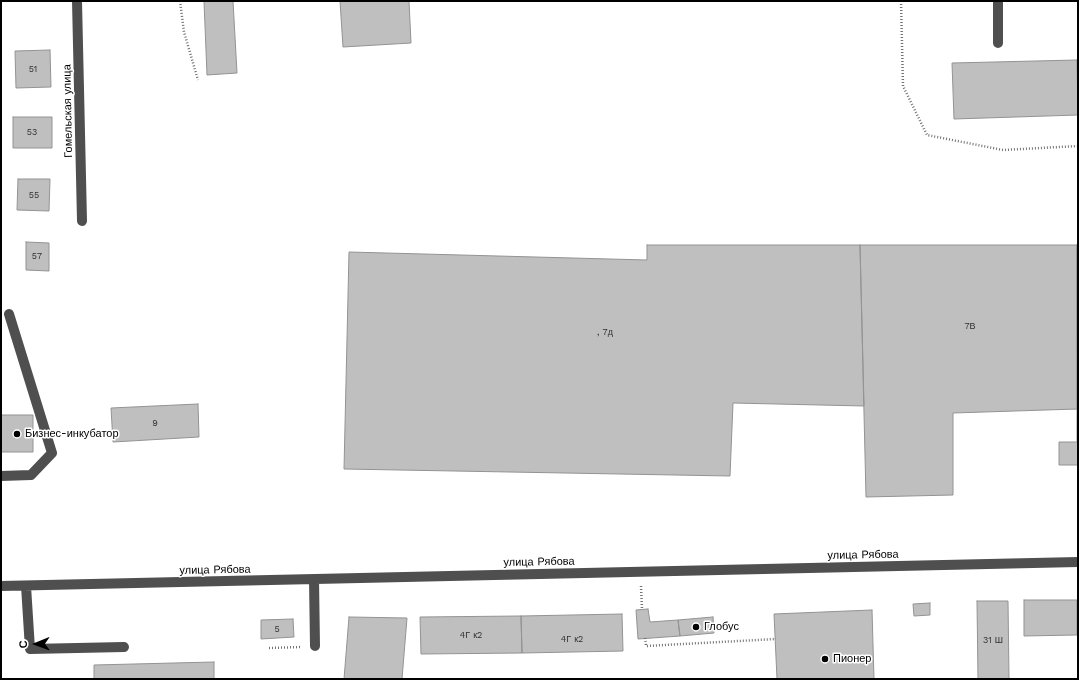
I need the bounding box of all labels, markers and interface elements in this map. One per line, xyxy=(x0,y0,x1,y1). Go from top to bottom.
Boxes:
house number: 51 xyxy=(29,64,37,74)
street label: Гомельская улица xyxy=(61,64,75,158)
house number: 53 xyxy=(27,127,37,137)
house number: 55 xyxy=(29,190,39,200)
house number: 57 xyxy=(32,251,42,261)
house number: 7В xyxy=(964,321,976,331)
house number: , 7д xyxy=(597,327,613,337)
house number: 9 xyxy=(152,418,158,428)
place label: Бизнес-инкубатор xyxy=(25,427,119,441)
marker: Бизнес-инкубатор xyxy=(12,429,22,439)
street label: улица Рябова xyxy=(827,548,899,562)
street label: улица Рябова xyxy=(503,555,575,569)
street label: улица Рябова xyxy=(179,563,251,577)
place label: Глобус xyxy=(704,620,739,634)
marker: Глобус xyxy=(691,622,701,632)
north arrow xyxy=(16,624,56,664)
house number: 5 xyxy=(274,624,280,634)
house number: 4Г к2 xyxy=(460,630,482,640)
house number: 4Г к2 xyxy=(561,634,583,644)
house number: 31 Ш xyxy=(983,635,1003,645)
text: С xyxy=(17,640,30,648)
place label: Пионер xyxy=(833,652,871,666)
marker: Пионер xyxy=(820,654,830,664)

